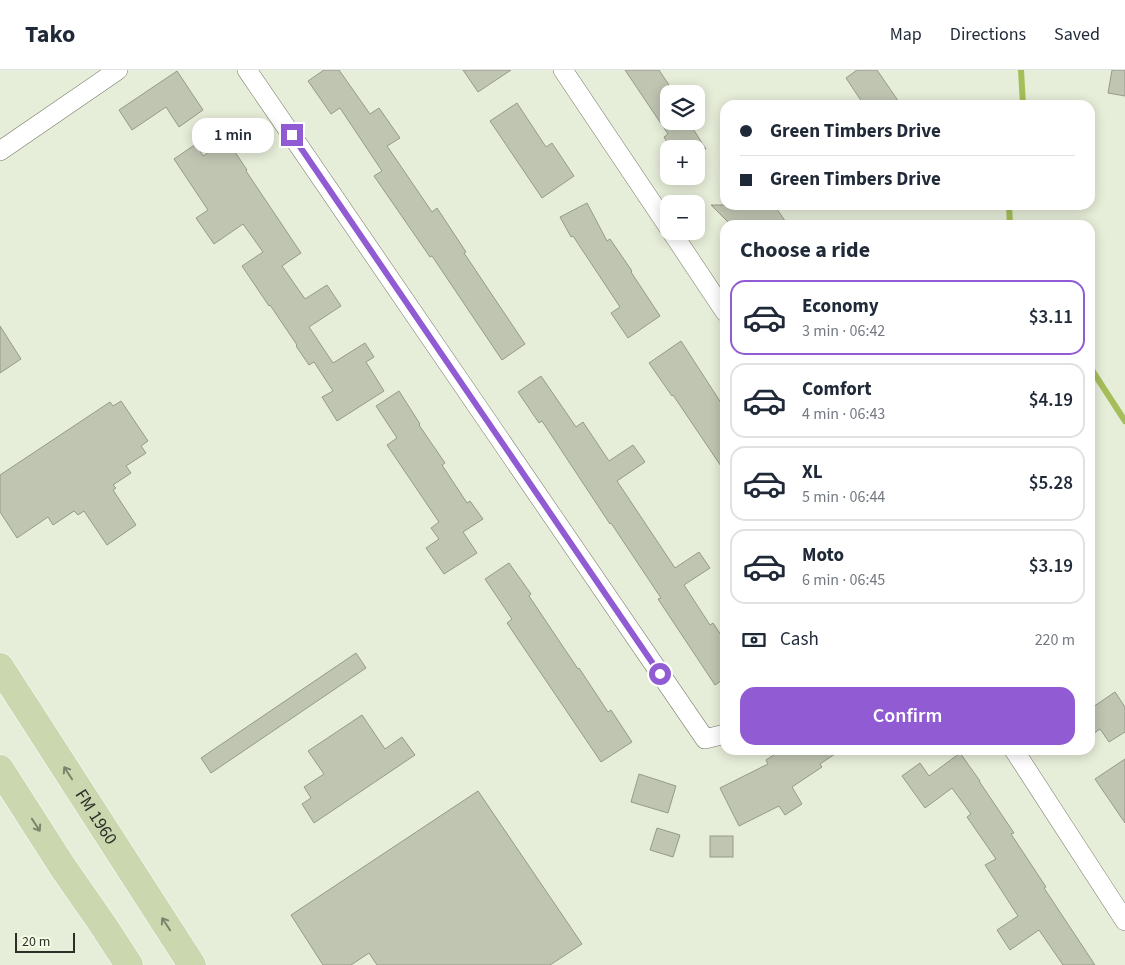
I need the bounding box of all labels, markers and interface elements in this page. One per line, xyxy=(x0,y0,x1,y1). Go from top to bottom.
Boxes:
text: Tako xyxy=(25,17,75,52)
text: Map xyxy=(890,22,922,47)
text: Directions xyxy=(950,22,1026,47)
text: Saved xyxy=(1054,22,1100,47)
map controls xyxy=(660,85,705,240)
button: layers xyxy=(660,85,705,130)
callout: 1 min xyxy=(192,118,274,152)
text: Green Timbers Drive xyxy=(770,118,941,145)
text: 1 min xyxy=(214,124,252,146)
route end xyxy=(281,124,303,146)
button: + xyxy=(660,140,705,185)
text: Green Timbers Drive xyxy=(770,166,941,193)
button: − xyxy=(660,195,705,240)
text: Choose a ride xyxy=(740,234,870,266)
text: Economy xyxy=(802,293,879,320)
icon: car xyxy=(742,295,787,340)
text: $3.11 xyxy=(1029,304,1073,331)
text: 3 min · 06:42 xyxy=(802,320,885,342)
text: Comfort xyxy=(802,376,872,403)
icon: car xyxy=(742,378,787,423)
text: $4.19 xyxy=(1029,387,1073,414)
text: 4 min · 06:43 xyxy=(802,403,885,425)
text: XL xyxy=(802,459,823,486)
icon: car xyxy=(742,461,787,506)
text: $5.28 xyxy=(1029,470,1073,497)
text: 5 min · 06:44 xyxy=(802,486,885,508)
text: Moto xyxy=(802,542,844,569)
icon: car xyxy=(742,544,787,589)
text: $3.19 xyxy=(1029,553,1073,580)
text: 6 min · 06:45 xyxy=(802,569,885,591)
icon: cash xyxy=(740,626,768,654)
text: Cash xyxy=(780,626,819,653)
text: 220 m xyxy=(1035,629,1075,651)
route start xyxy=(649,663,671,685)
button: Confirm xyxy=(740,687,1075,745)
one-way arrow xyxy=(63,766,74,780)
street label: FM 1960 xyxy=(69,784,124,849)
one-way arrow xyxy=(31,818,41,832)
one-way arrow xyxy=(161,917,171,931)
scale bar xyxy=(15,930,75,953)
text: 20 m xyxy=(22,932,50,952)

